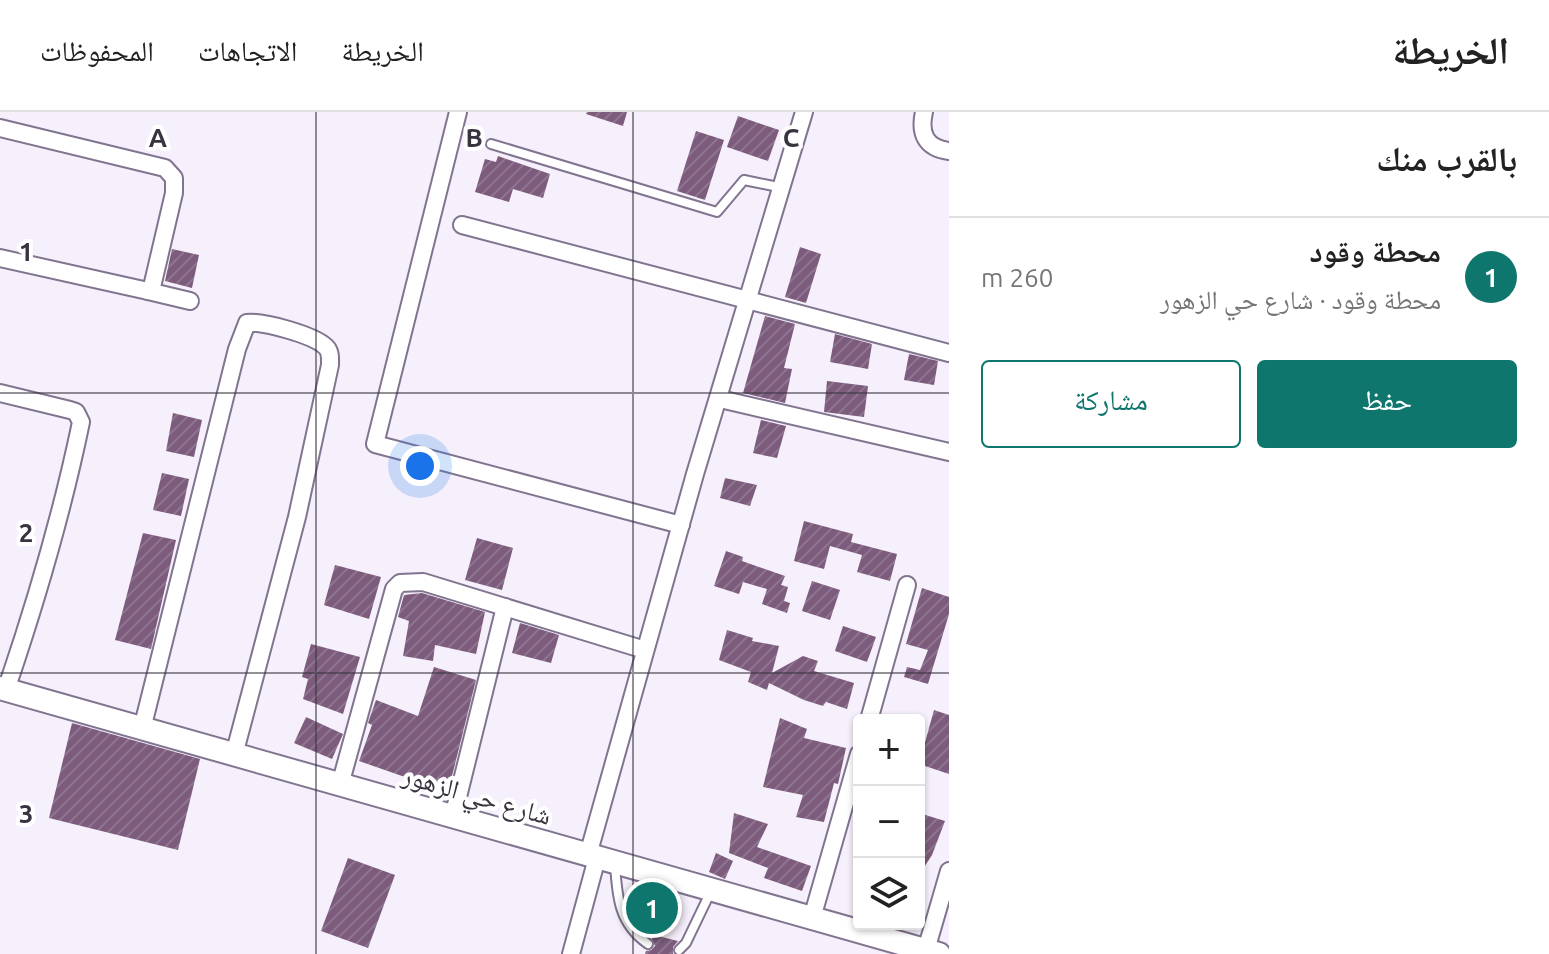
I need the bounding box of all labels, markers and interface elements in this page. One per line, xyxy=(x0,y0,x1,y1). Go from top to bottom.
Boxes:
text: الخريطة xyxy=(1392,29,1509,71)
text: المحفوظات xyxy=(40,35,154,66)
text: الاتجاهات xyxy=(198,35,297,66)
text: الخريطة xyxy=(341,35,424,66)
text: A xyxy=(149,123,168,152)
text: B xyxy=(465,123,483,152)
text: C xyxy=(783,123,800,152)
text: بالقرب منك xyxy=(1376,139,1517,177)
text: محطة وقود xyxy=(1309,234,1441,268)
text: 1 xyxy=(19,237,33,266)
text: 260 m xyxy=(981,263,1053,292)
text: 1 xyxy=(1484,263,1498,292)
text: محطة وقود · شارع حي الزهور xyxy=(1160,285,1441,314)
button: مشاركة xyxy=(981,360,1241,448)
button: حفظ xyxy=(1257,360,1517,448)
your location xyxy=(400,446,440,486)
text: 2 xyxy=(19,518,33,547)
map controls xyxy=(853,714,925,930)
button: + xyxy=(853,714,925,786)
street label: شارع حي الزهور xyxy=(397,760,555,836)
button: − xyxy=(853,786,925,858)
text: 3 xyxy=(19,799,33,828)
button: layers xyxy=(853,858,925,930)
pin: 1 xyxy=(626,878,678,938)

